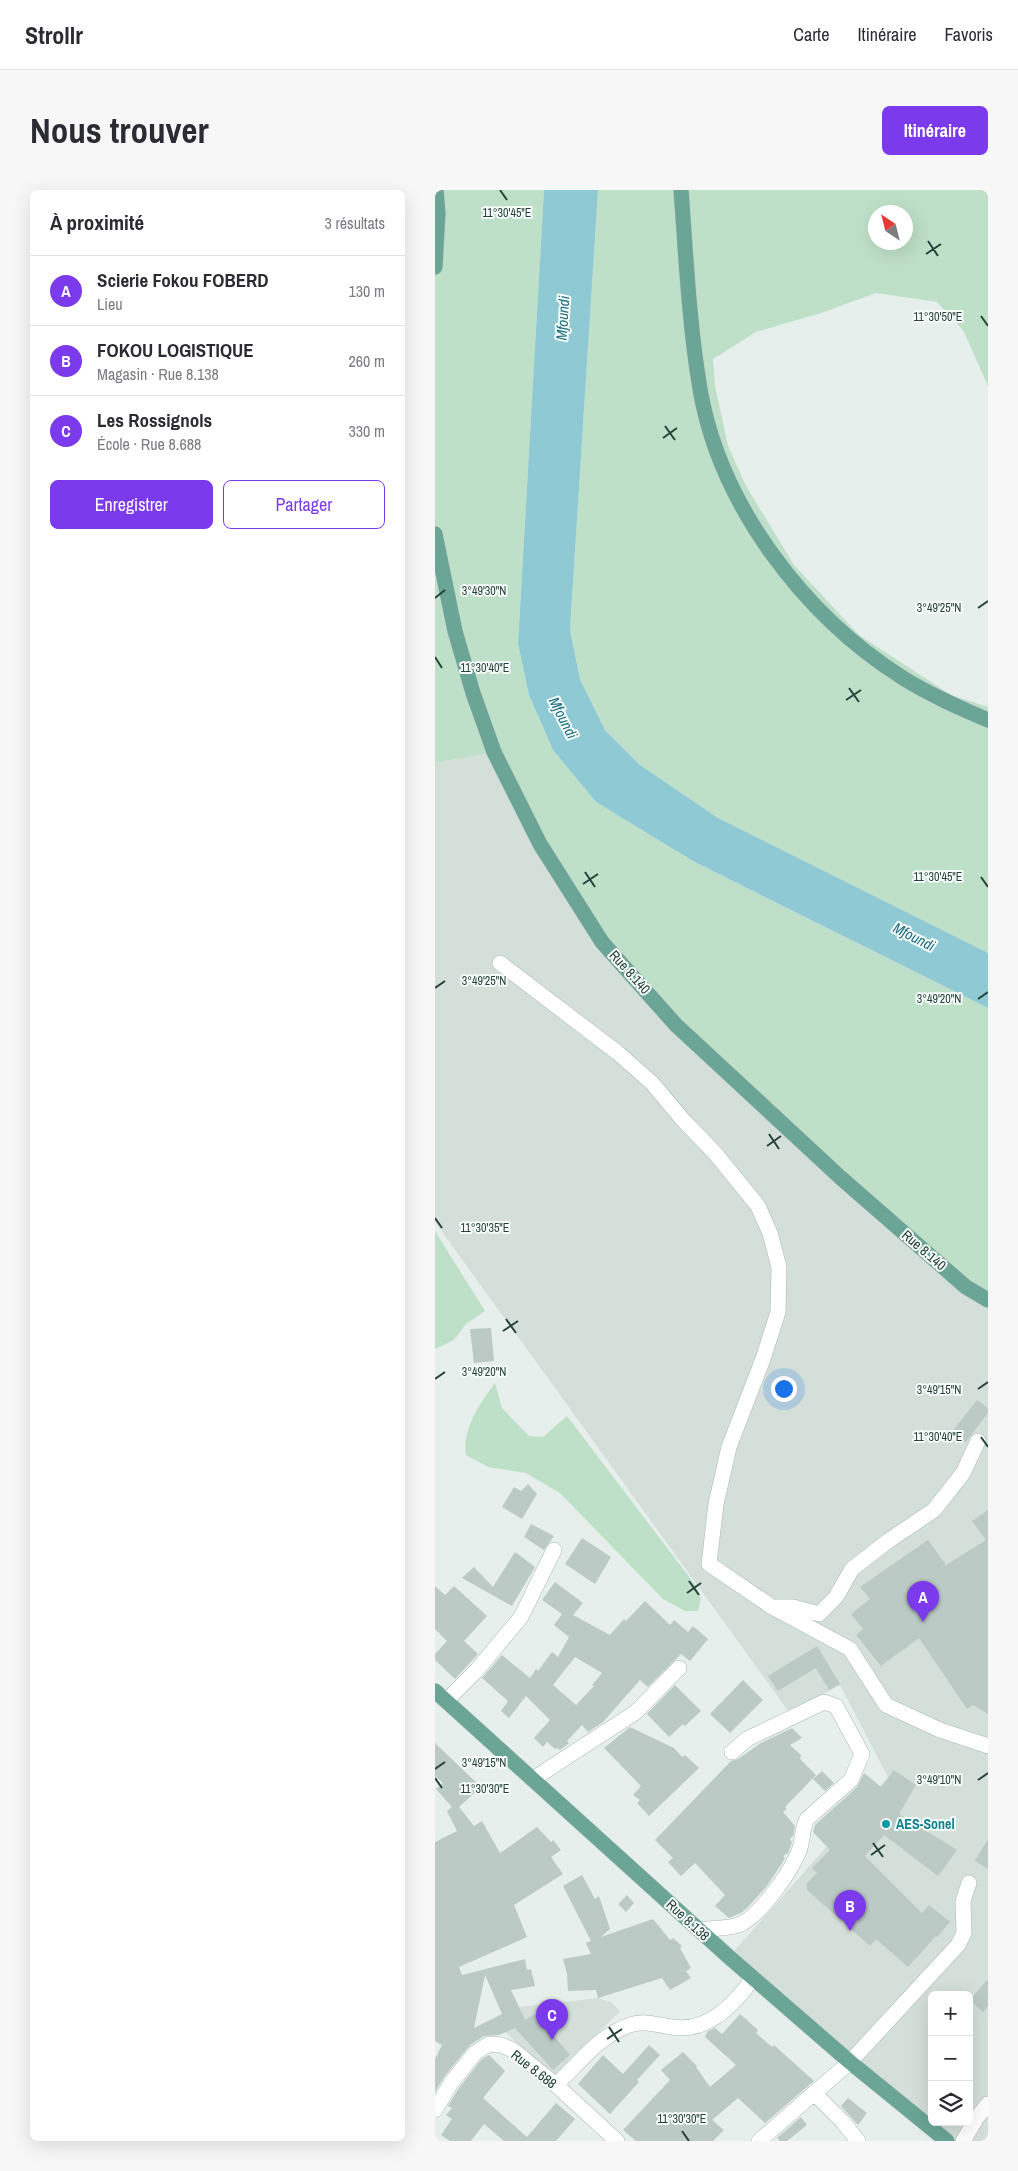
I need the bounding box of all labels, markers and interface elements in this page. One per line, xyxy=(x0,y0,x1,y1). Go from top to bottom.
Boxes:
text: Strollr xyxy=(25,19,83,51)
text: Carte xyxy=(793,22,829,47)
text: Itinéraire xyxy=(857,22,917,47)
text: Favoris xyxy=(945,22,993,47)
button: Itinéraire xyxy=(882,106,988,155)
text: Nous trouver xyxy=(30,107,209,154)
text: 11°30'45"E xyxy=(483,205,531,221)
north arrow xyxy=(868,205,913,250)
text: À proximité xyxy=(50,208,144,237)
text: 3 résultats xyxy=(324,212,385,234)
text: Scierie Fokou FOBERD xyxy=(97,267,269,293)
text: A xyxy=(61,280,71,302)
text: 130 m xyxy=(349,280,385,302)
text: Lieu xyxy=(97,293,123,315)
water label: Mfoundi xyxy=(550,294,575,341)
text: 11°30'50"E xyxy=(914,309,962,325)
text: FOKOU LOGISTIQUE xyxy=(97,337,254,363)
text: B xyxy=(61,350,71,372)
text: 260 m xyxy=(349,350,385,372)
text: Magasin · Rue 8.138 xyxy=(97,363,219,385)
text: Les Rossignols xyxy=(97,407,212,433)
text: C xyxy=(61,420,71,442)
text: 330 m xyxy=(349,420,385,442)
text: École · Rue 8.688 xyxy=(97,433,201,455)
button: Enregistrer xyxy=(50,480,213,529)
button: Partager xyxy=(223,480,385,529)
text: 3°49'30"N xyxy=(462,583,506,599)
text: 3°49'25"N xyxy=(917,600,961,616)
text: 11°30'40"E xyxy=(461,660,509,676)
water label: Mfoundi xyxy=(544,693,583,743)
text: 11°30'45"E xyxy=(914,869,962,885)
water label: Mfoundi xyxy=(890,917,939,956)
street label: Rue 8.140 xyxy=(606,946,654,998)
text: 3°49'25"N xyxy=(462,973,506,989)
text: 3°49'20"N xyxy=(917,991,961,1007)
text: 11°30'35"E xyxy=(461,1220,509,1236)
street label: Rue 8.140 xyxy=(898,1226,950,1274)
text: 3°49'20"N xyxy=(462,1364,506,1380)
your location xyxy=(771,1376,797,1402)
text: 3°49'15"N xyxy=(917,1382,961,1398)
text: 11°30'40"E xyxy=(914,1429,962,1445)
pin: A xyxy=(907,1581,939,1622)
text: 3°49'15"N xyxy=(462,1755,506,1771)
text: 3°49'10"N xyxy=(917,1772,961,1788)
text: 11°30'30"E xyxy=(461,1781,509,1797)
place label: AES-Sonel xyxy=(896,1815,955,1833)
marker: AES-Sonel xyxy=(880,1818,892,1830)
pin: B xyxy=(834,1890,866,1931)
street label: Rue 8.138 xyxy=(662,1895,714,1945)
map controls xyxy=(928,1991,973,2126)
button: + xyxy=(928,1991,973,2036)
pin: C xyxy=(536,1999,568,2040)
button: − xyxy=(928,2036,973,2081)
street label: Rue 8.688 xyxy=(508,2046,560,2092)
button: layers xyxy=(928,2081,973,2126)
text: 11°30'30"E xyxy=(658,2111,706,2127)

